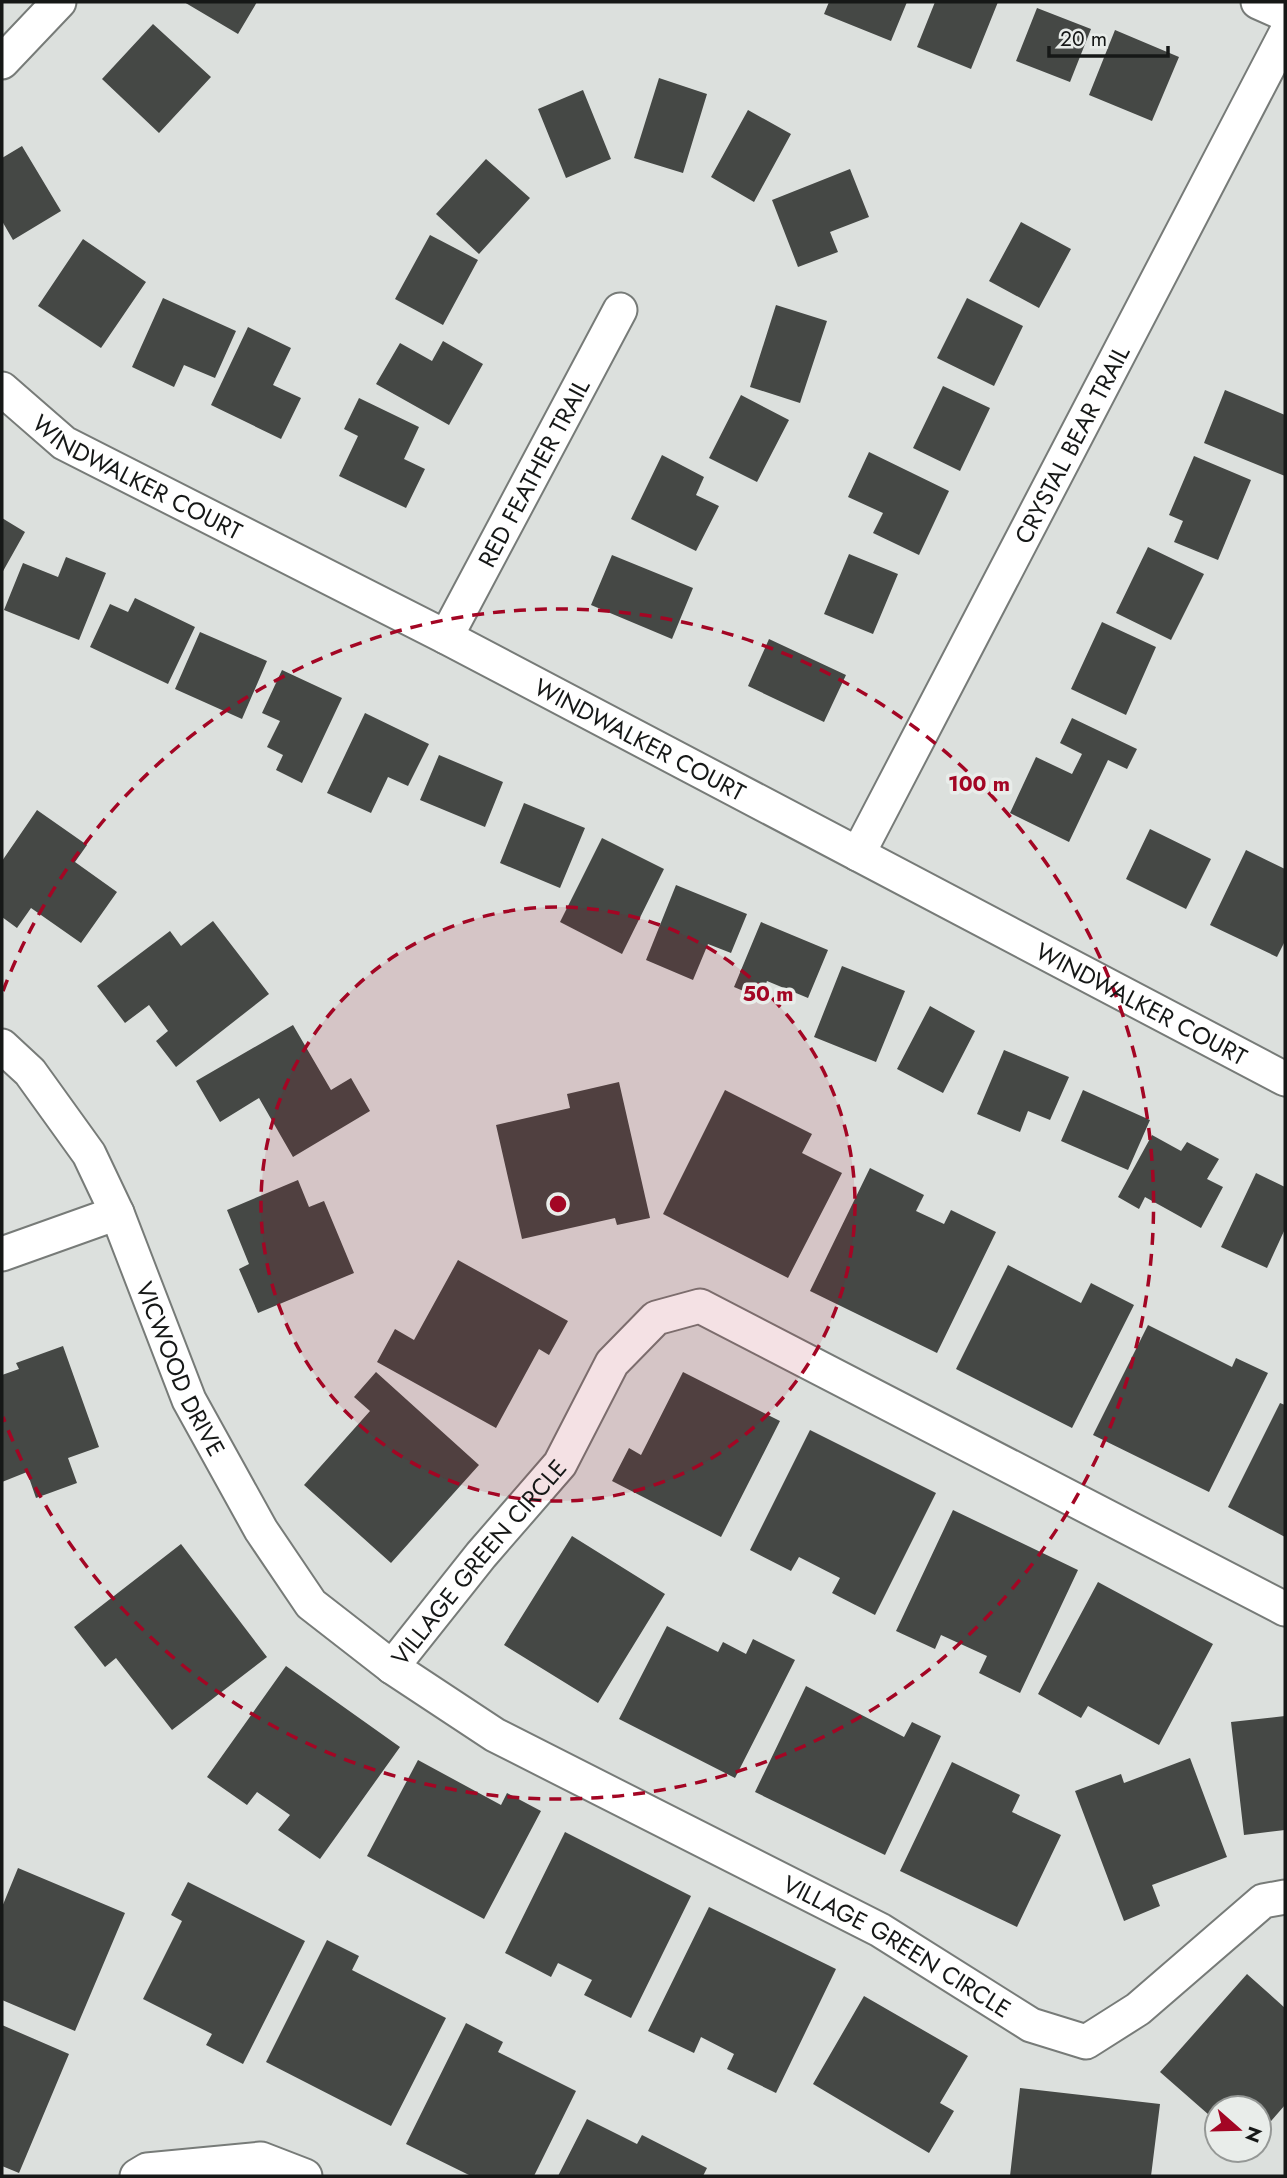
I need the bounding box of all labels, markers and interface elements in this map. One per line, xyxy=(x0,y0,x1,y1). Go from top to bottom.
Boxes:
scale bar xyxy=(1049,14,1168,58)
text: 20 m xyxy=(1060,24,1107,54)
street label: CRYSTAL BEAR TRAIL xyxy=(1005,339,1138,550)
street label: RED FEATHER TRAIL xyxy=(469,372,598,573)
street label: WINDWALKER COURT xyxy=(25,406,248,548)
street label: WINDWALKER COURT xyxy=(528,669,752,809)
text: 100 m xyxy=(948,769,1010,799)
street label: WINDWALKER COURT xyxy=(1030,933,1254,1074)
text: 50 m xyxy=(743,979,793,1009)
centre of rings xyxy=(546,1192,570,1216)
street label: VICWOOD DRIVE xyxy=(128,1276,234,1463)
street label: VILLAGE GREEN CIRCLE xyxy=(382,1451,574,1673)
street label: VILLAGE GREEN CIRCLE xyxy=(777,1866,1018,2026)
north arrow xyxy=(1203,2094,1273,2164)
text: N xyxy=(1238,2123,1269,2146)

